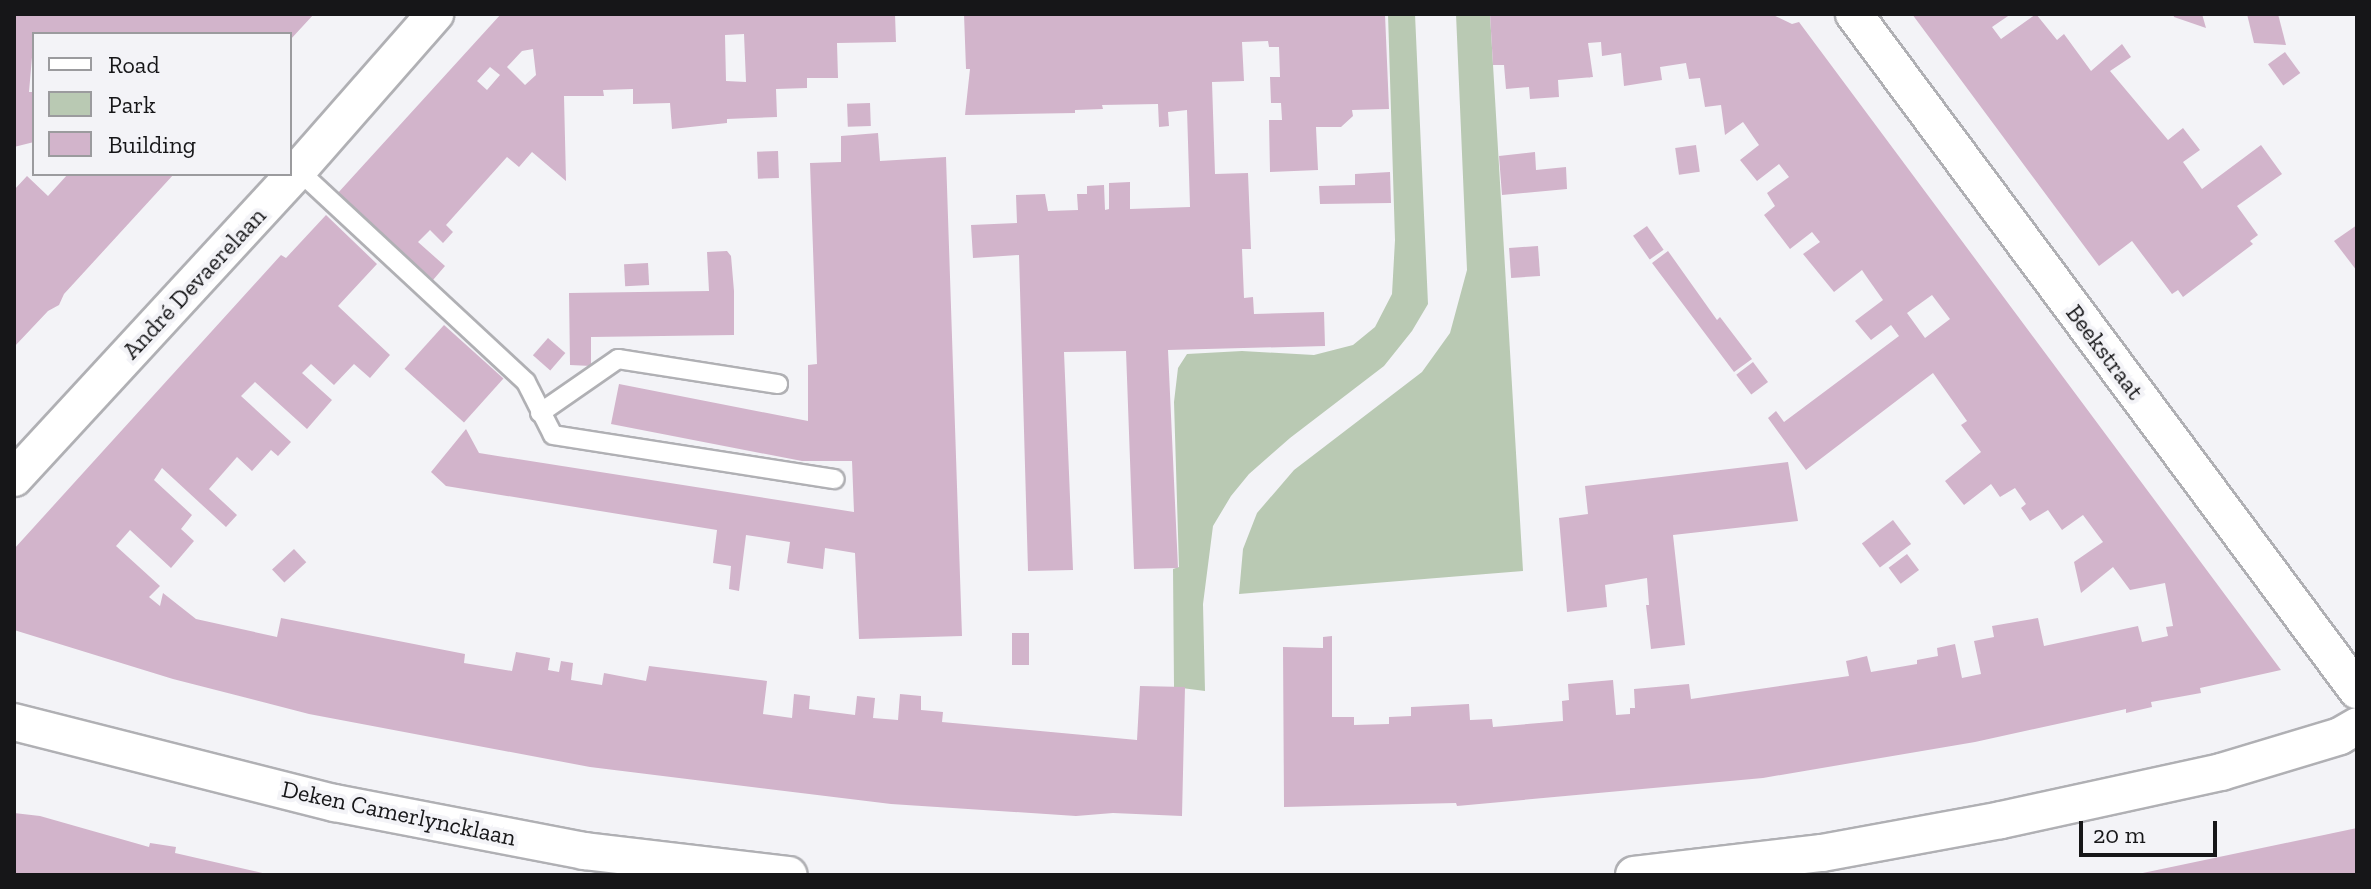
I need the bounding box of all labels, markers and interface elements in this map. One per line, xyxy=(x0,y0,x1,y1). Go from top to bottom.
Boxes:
legend xyxy=(32,32,292,176)
text: Road xyxy=(108,50,160,79)
text: Park xyxy=(108,90,156,119)
text: Building xyxy=(108,130,196,159)
street label: André Devaerelaan xyxy=(116,201,272,365)
street label: Beekstraat xyxy=(2060,299,2150,405)
street label: Deken Camerlyncklaan xyxy=(279,774,519,852)
scale bar xyxy=(2083,805,2221,855)
text: 20 m xyxy=(2093,820,2145,849)

